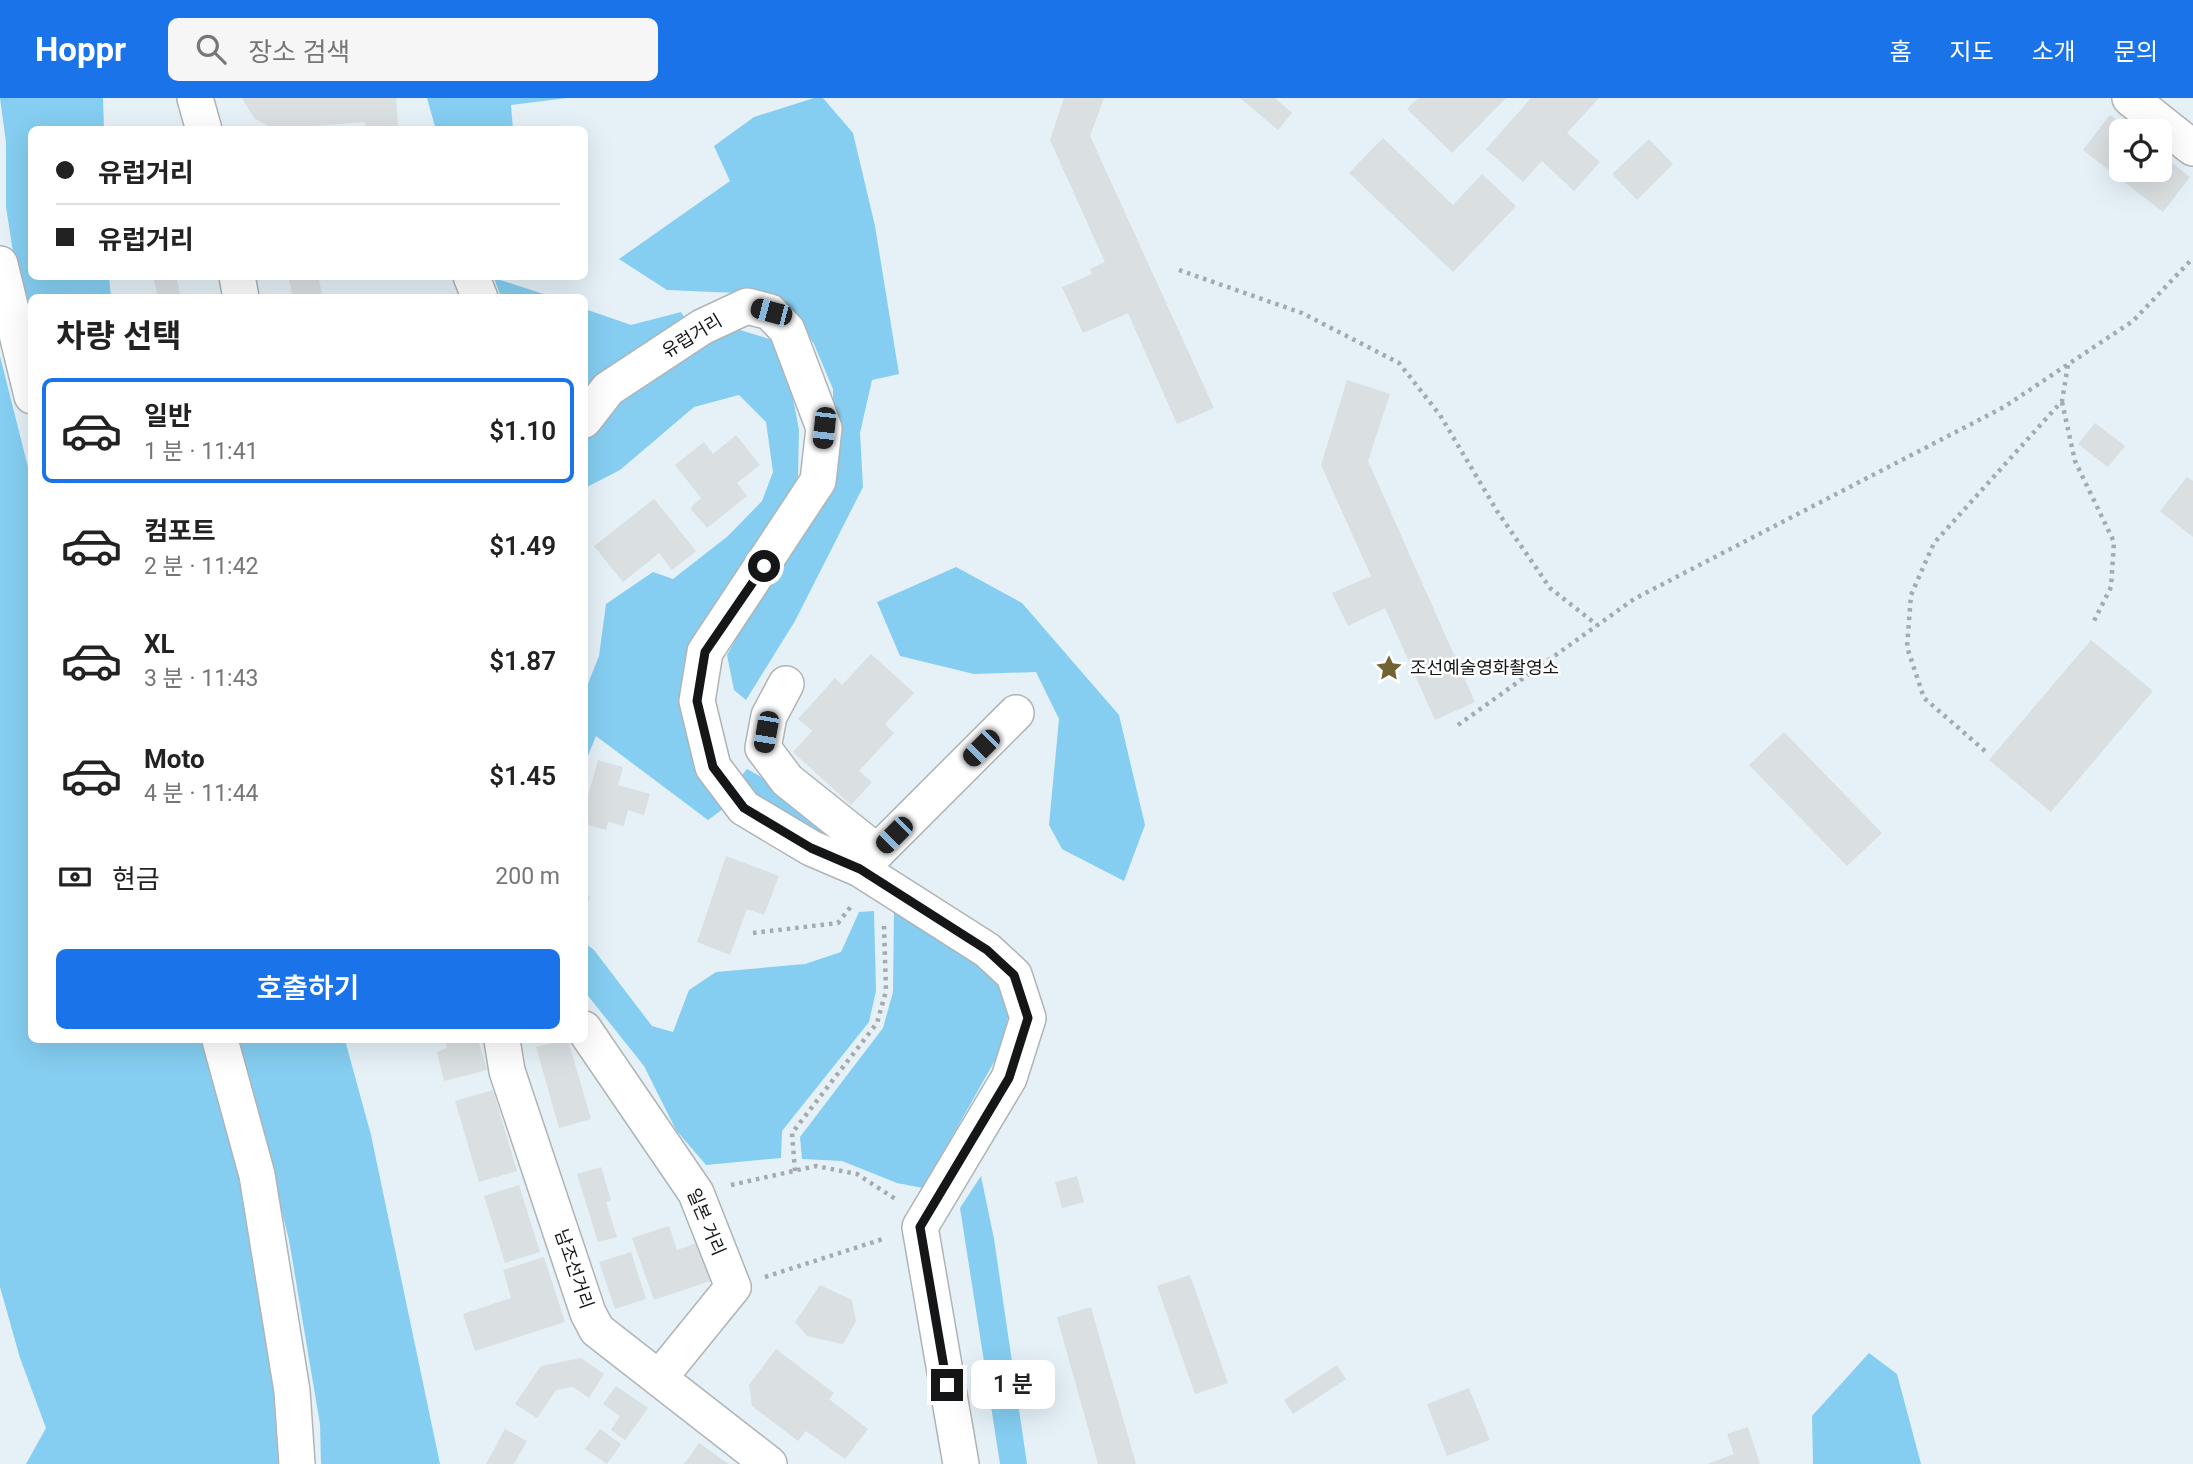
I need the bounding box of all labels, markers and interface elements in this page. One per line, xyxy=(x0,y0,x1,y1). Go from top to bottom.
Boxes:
search box xyxy=(168,18,658,81)
text: Hoppr xyxy=(35,30,126,69)
icon: search xyxy=(192,30,230,68)
text: 장소 검색 xyxy=(248,37,350,67)
text: 홈 xyxy=(1889,38,1911,66)
text: 지도 xyxy=(1949,38,1994,66)
text: 소개 xyxy=(2032,38,2076,66)
text: 문의 xyxy=(2114,38,2158,66)
map controls xyxy=(2109,119,2172,182)
button: locate xyxy=(2109,119,2172,182)
text: 유럽거리 xyxy=(98,158,194,188)
text: 유럽거리 xyxy=(98,225,194,255)
car xyxy=(748,296,795,328)
street label: 유럽거리 xyxy=(658,310,726,362)
text: 차량 선택 xyxy=(56,317,182,355)
icon: car xyxy=(60,399,123,462)
text: 일반 xyxy=(144,401,192,431)
car xyxy=(812,406,837,450)
text: $1.10 xyxy=(489,416,556,446)
text: 1 분 · 11:41 xyxy=(144,438,259,465)
icon: car xyxy=(60,514,123,577)
text: 컴포트 xyxy=(144,516,216,546)
text: $1.49 xyxy=(489,531,556,561)
route start xyxy=(748,550,780,582)
text: 2 분 · 11:42 xyxy=(144,553,259,580)
icon: car xyxy=(60,629,123,692)
text: XL xyxy=(144,629,175,659)
text: $1.87 xyxy=(489,646,556,676)
place icon: 조선예술영화촬영소 xyxy=(1374,653,1404,683)
place label: 조선예술영화촬영소 xyxy=(1410,657,1559,678)
text: 3 분 · 11:43 xyxy=(144,665,259,692)
car xyxy=(753,709,780,755)
car xyxy=(959,726,1004,770)
icon: car xyxy=(60,744,123,807)
text: Moto xyxy=(144,744,205,774)
text: $1.45 xyxy=(489,761,556,791)
text: 4 분 · 11:44 xyxy=(144,780,259,807)
car xyxy=(872,813,917,857)
icon: cash xyxy=(56,858,94,896)
text: 200 m xyxy=(495,863,560,890)
text: 현금 xyxy=(112,864,160,894)
button: 호출하기 xyxy=(56,949,560,1029)
street label: 일본 거리 xyxy=(683,1185,730,1258)
street label: 남조선거리 xyxy=(551,1226,598,1311)
callout: 1 분 xyxy=(972,1360,1056,1410)
route end xyxy=(931,1369,963,1401)
text: 1 분 xyxy=(993,1371,1033,1398)

